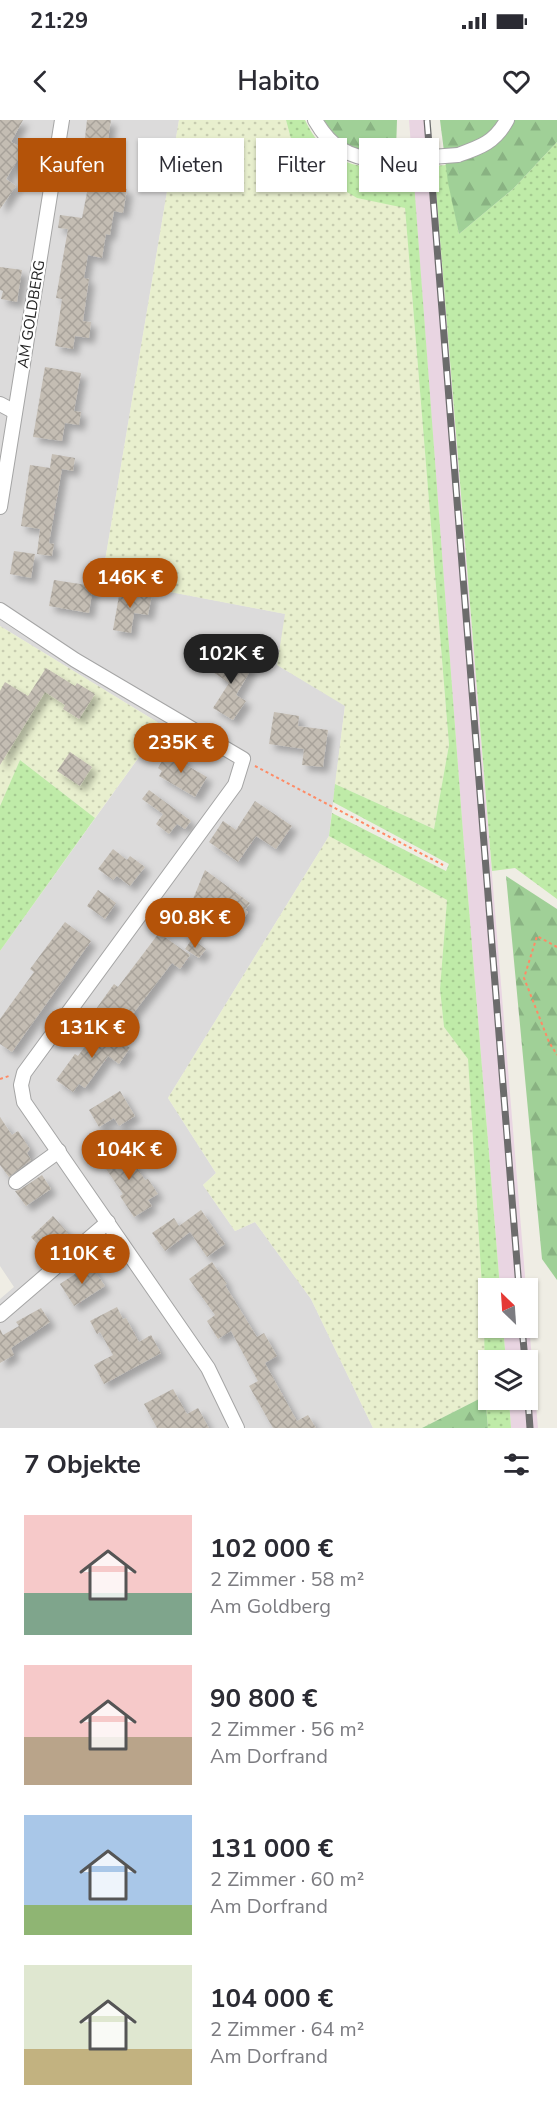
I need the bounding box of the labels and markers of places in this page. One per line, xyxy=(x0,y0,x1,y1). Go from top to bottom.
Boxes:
pin: 146K € xyxy=(81,558,179,609)
pin: 102K € xyxy=(182,634,280,685)
pin: 235K € xyxy=(132,723,230,774)
pin: 90.8K € xyxy=(140,898,250,949)
pin: 131K € xyxy=(43,1008,141,1059)
pin: 104K € xyxy=(80,1130,178,1181)
pin: 110K € xyxy=(33,1234,131,1285)

